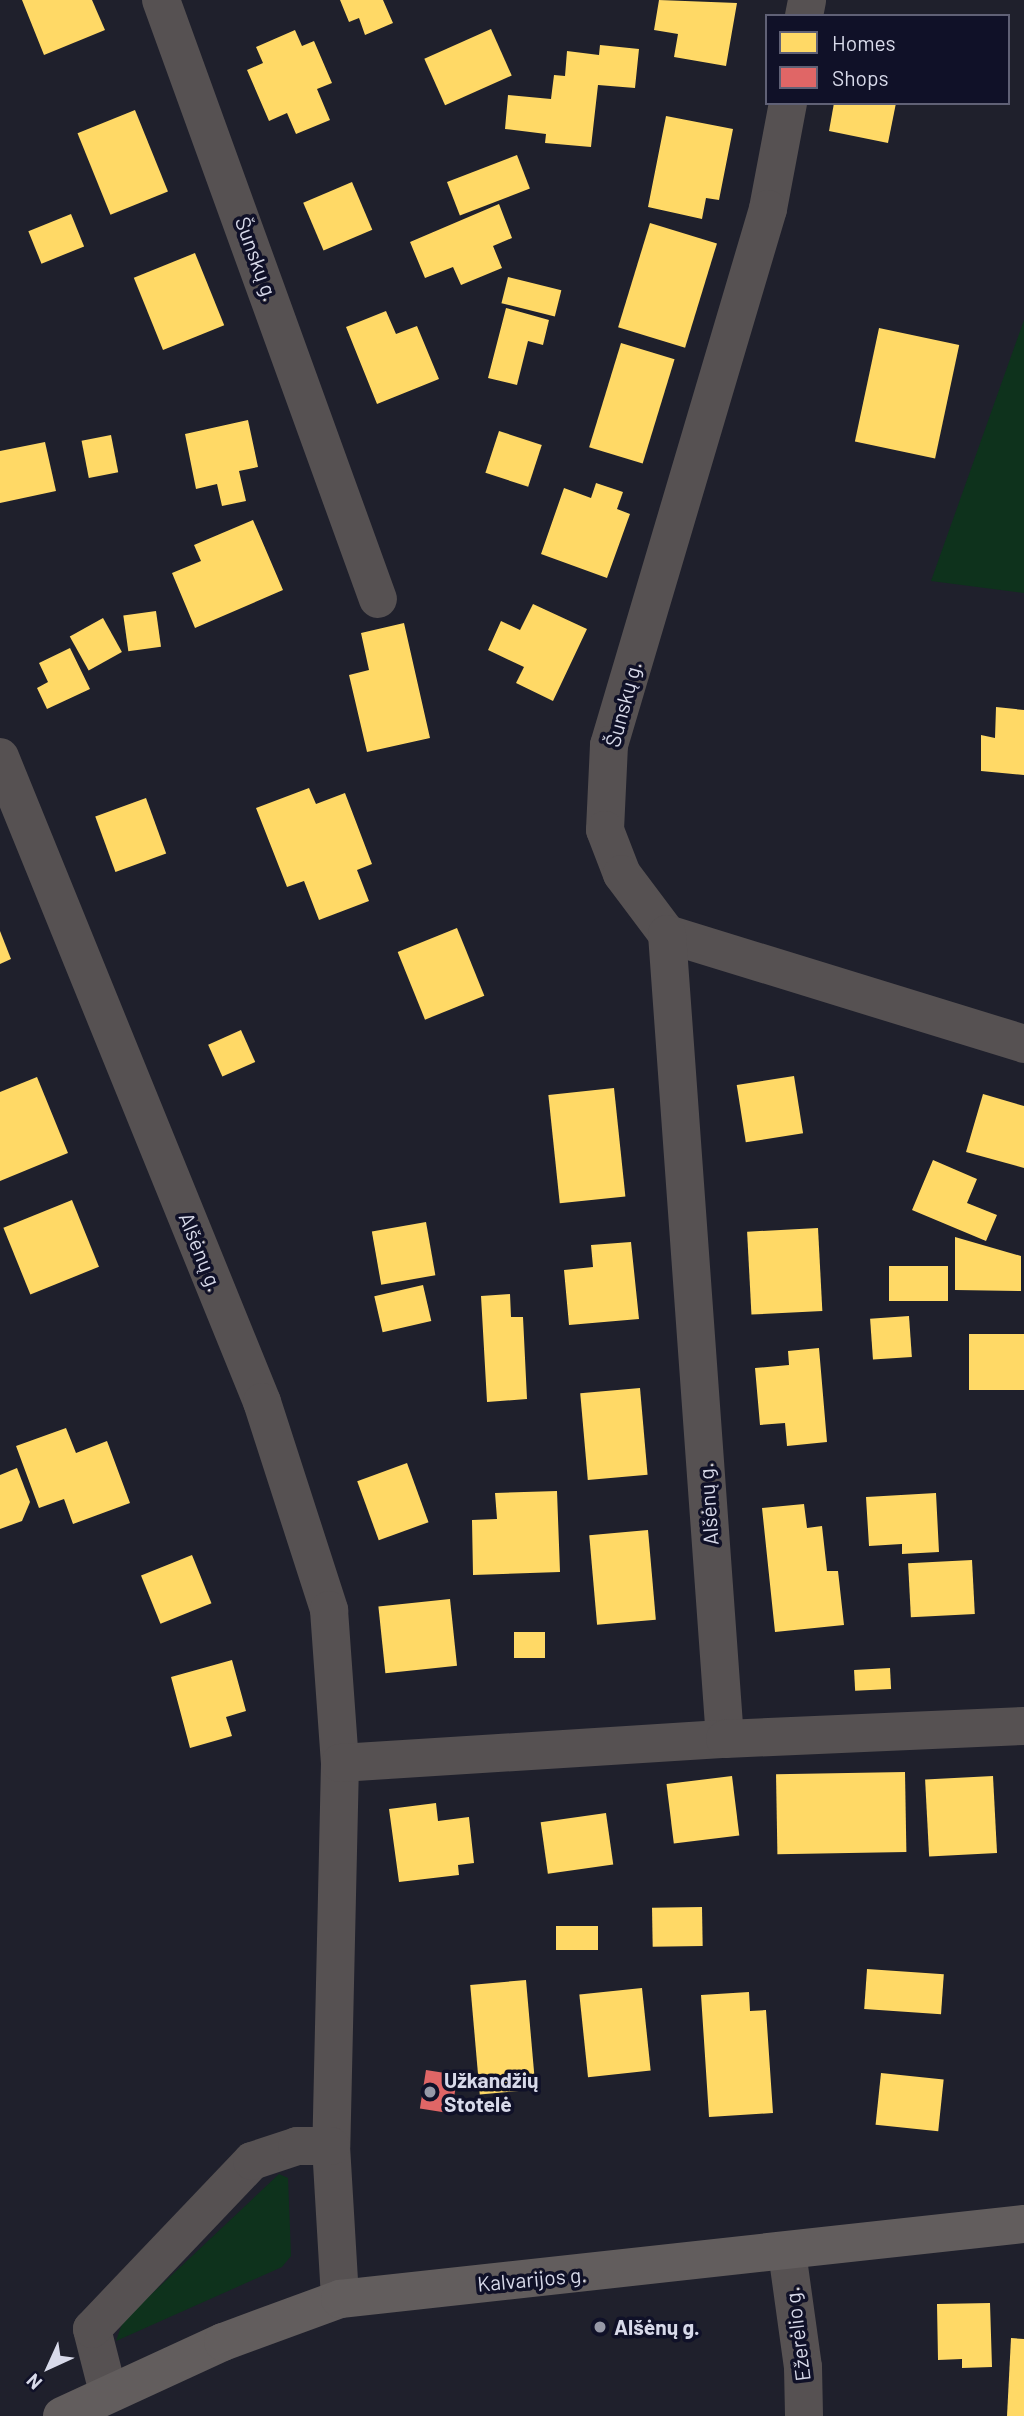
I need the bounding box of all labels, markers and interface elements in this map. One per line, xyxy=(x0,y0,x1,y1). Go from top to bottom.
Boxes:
legend xyxy=(765,14,1010,105)
text: Homes xyxy=(832,30,896,55)
text: Shops xyxy=(832,65,889,90)
street label: Šunskų g. xyxy=(230,213,284,305)
street label: Šunskų g. xyxy=(599,658,647,750)
street label: Alšėnų g. xyxy=(174,1209,228,1295)
street label: Alšėnų g. xyxy=(693,1462,723,1546)
place label: Užkandžių Stotelė xyxy=(444,2067,538,2117)
marker: Užkandžių Stotelė xyxy=(422,2084,438,2100)
street label: Kalvarijos g. xyxy=(476,2262,588,2296)
street label: Ežerėlio g. xyxy=(779,2285,815,2383)
place label: Alšėnų g. xyxy=(614,2314,700,2340)
marker: Alšėnų g. xyxy=(592,2319,608,2335)
north arrow xyxy=(14,2332,84,2402)
text: N xyxy=(21,2370,46,2395)

